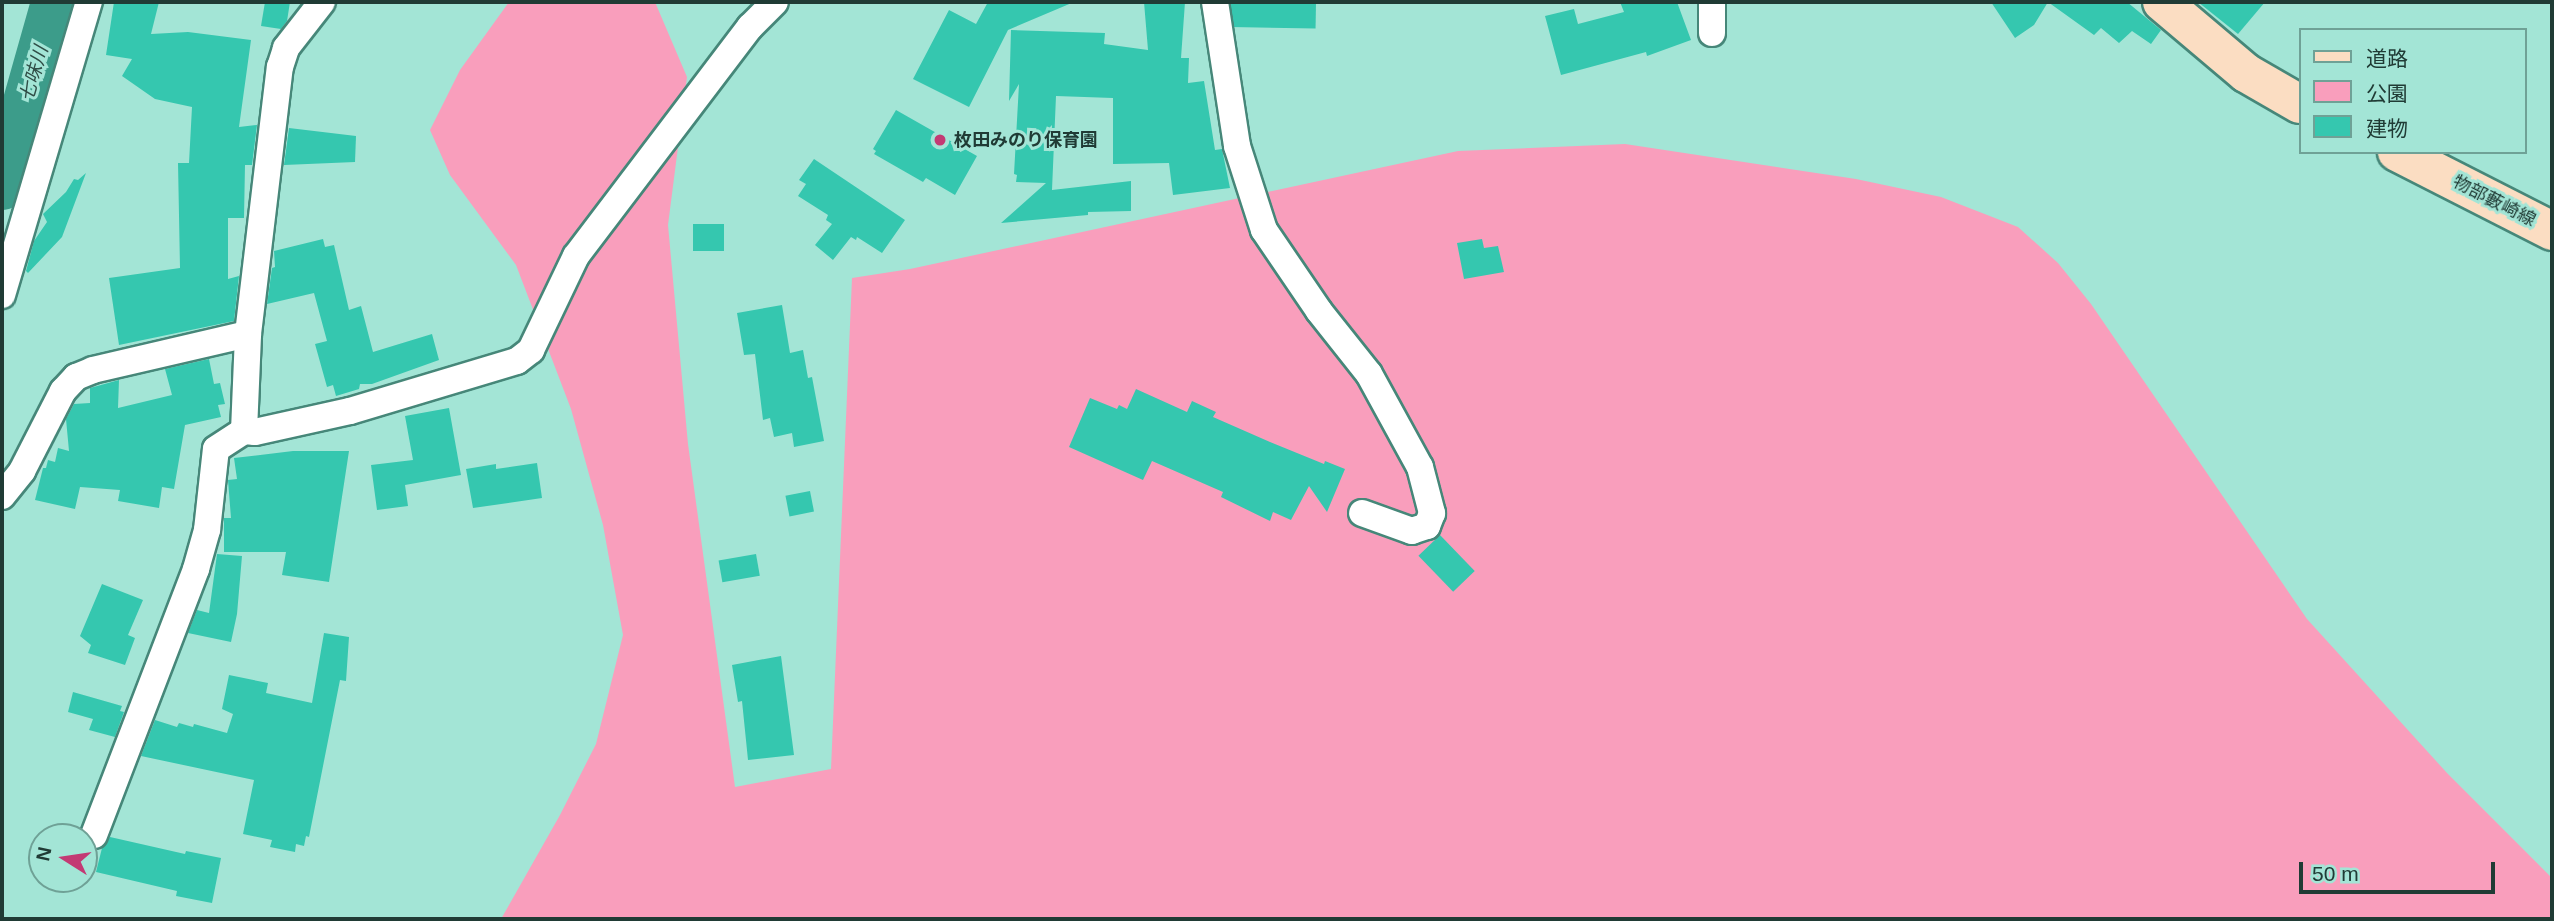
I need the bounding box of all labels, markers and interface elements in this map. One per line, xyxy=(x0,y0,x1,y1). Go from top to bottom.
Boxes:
legend xyxy=(2298,28,2526,154)
water label: 七味川 xyxy=(15,43,53,105)
text: 道路 xyxy=(2366,47,2408,70)
text: 公園 xyxy=(2366,82,2408,105)
text: 建物 xyxy=(2366,117,2408,140)
place label: 枚田みのり保育園 xyxy=(954,129,1098,151)
marker: 枚田みのり保育園 xyxy=(932,132,948,148)
street label: 物部藪崎線 xyxy=(2449,171,2539,231)
north arrow xyxy=(28,823,98,893)
text: N xyxy=(32,845,56,863)
scale bar xyxy=(2302,848,2498,892)
text: 50 m xyxy=(2312,862,2359,885)

